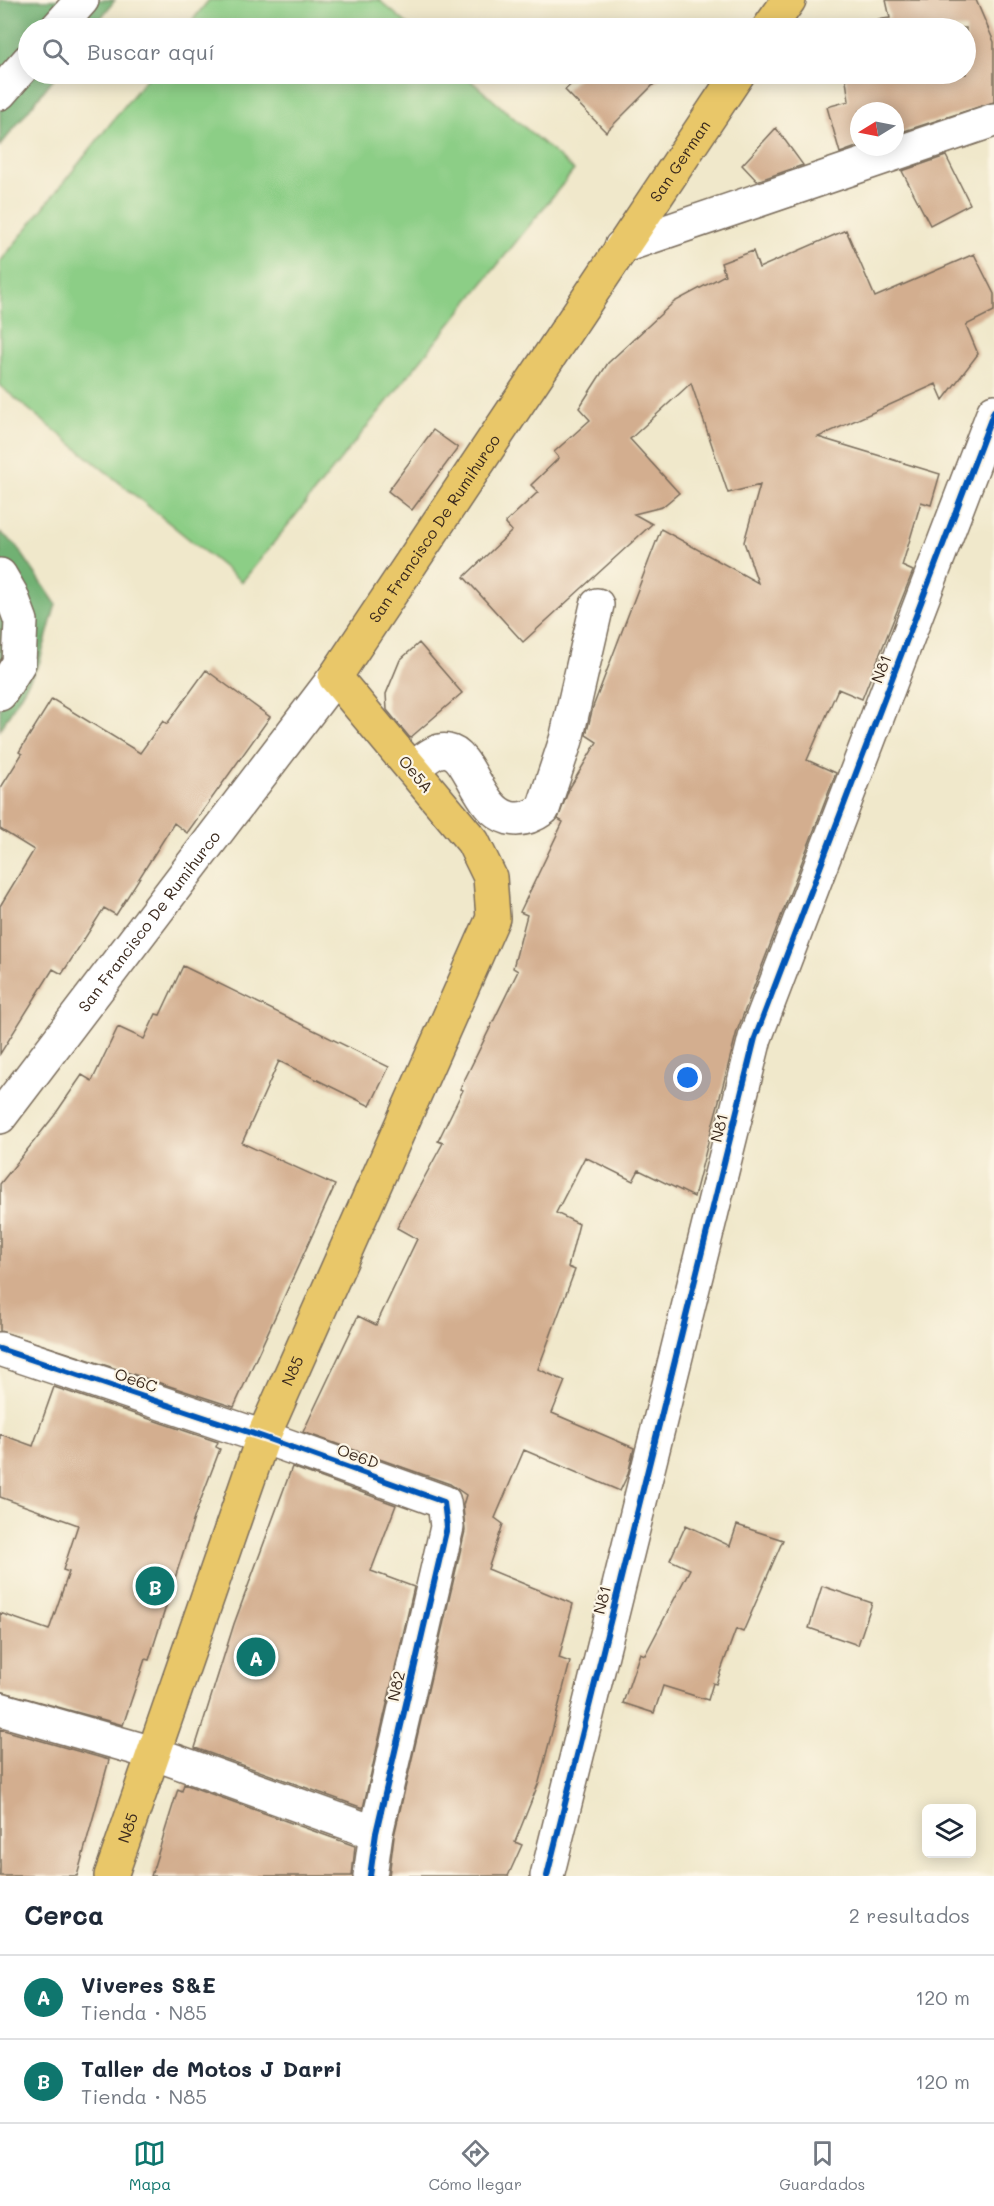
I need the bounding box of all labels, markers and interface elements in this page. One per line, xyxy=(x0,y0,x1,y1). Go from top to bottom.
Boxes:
search box xyxy=(18,18,976,84)
icon: search xyxy=(39,35,72,68)
text: Buscar aquí xyxy=(87,37,215,66)
north arrow xyxy=(850,102,904,156)
street label: San German xyxy=(644,116,714,206)
street label: San Francisco De Rumihurco xyxy=(363,430,504,627)
street label: N81 xyxy=(866,652,895,686)
street label: Oe5A xyxy=(395,750,438,797)
street label: San Francisco De Rumihurco xyxy=(73,826,224,1016)
your location xyxy=(673,1063,702,1092)
street label: N81 xyxy=(705,1111,732,1144)
street label: N85 xyxy=(276,1352,308,1389)
street label: Oe6C xyxy=(112,1362,160,1397)
street label: Oe6D xyxy=(334,1438,382,1473)
pin: B xyxy=(136,1564,174,1608)
street label: N81 xyxy=(588,1583,615,1616)
pin: A xyxy=(236,1634,276,1680)
street label: N82 xyxy=(382,1669,409,1703)
map controls xyxy=(922,1804,976,1858)
button: layers xyxy=(922,1804,976,1858)
street label: N85 xyxy=(112,1810,142,1846)
text: Cerca xyxy=(24,1898,104,1932)
text: 2 resultados xyxy=(849,1902,970,1928)
text: Viveres S&E xyxy=(81,1970,216,1999)
text: A xyxy=(37,1984,50,2010)
text: 120 m xyxy=(915,1984,970,2010)
text: Tienda · N85 xyxy=(81,1999,207,2025)
text: Taller de Motos J Darri xyxy=(81,2054,342,2083)
text: B xyxy=(37,2068,50,2094)
text: 120 m xyxy=(915,2068,970,2094)
text: Tienda · N85 xyxy=(81,2083,207,2109)
tab: Mapa xyxy=(129,2137,171,2194)
tab: Cómo llegar xyxy=(428,2137,522,2194)
tab: Guardados xyxy=(779,2137,865,2194)

